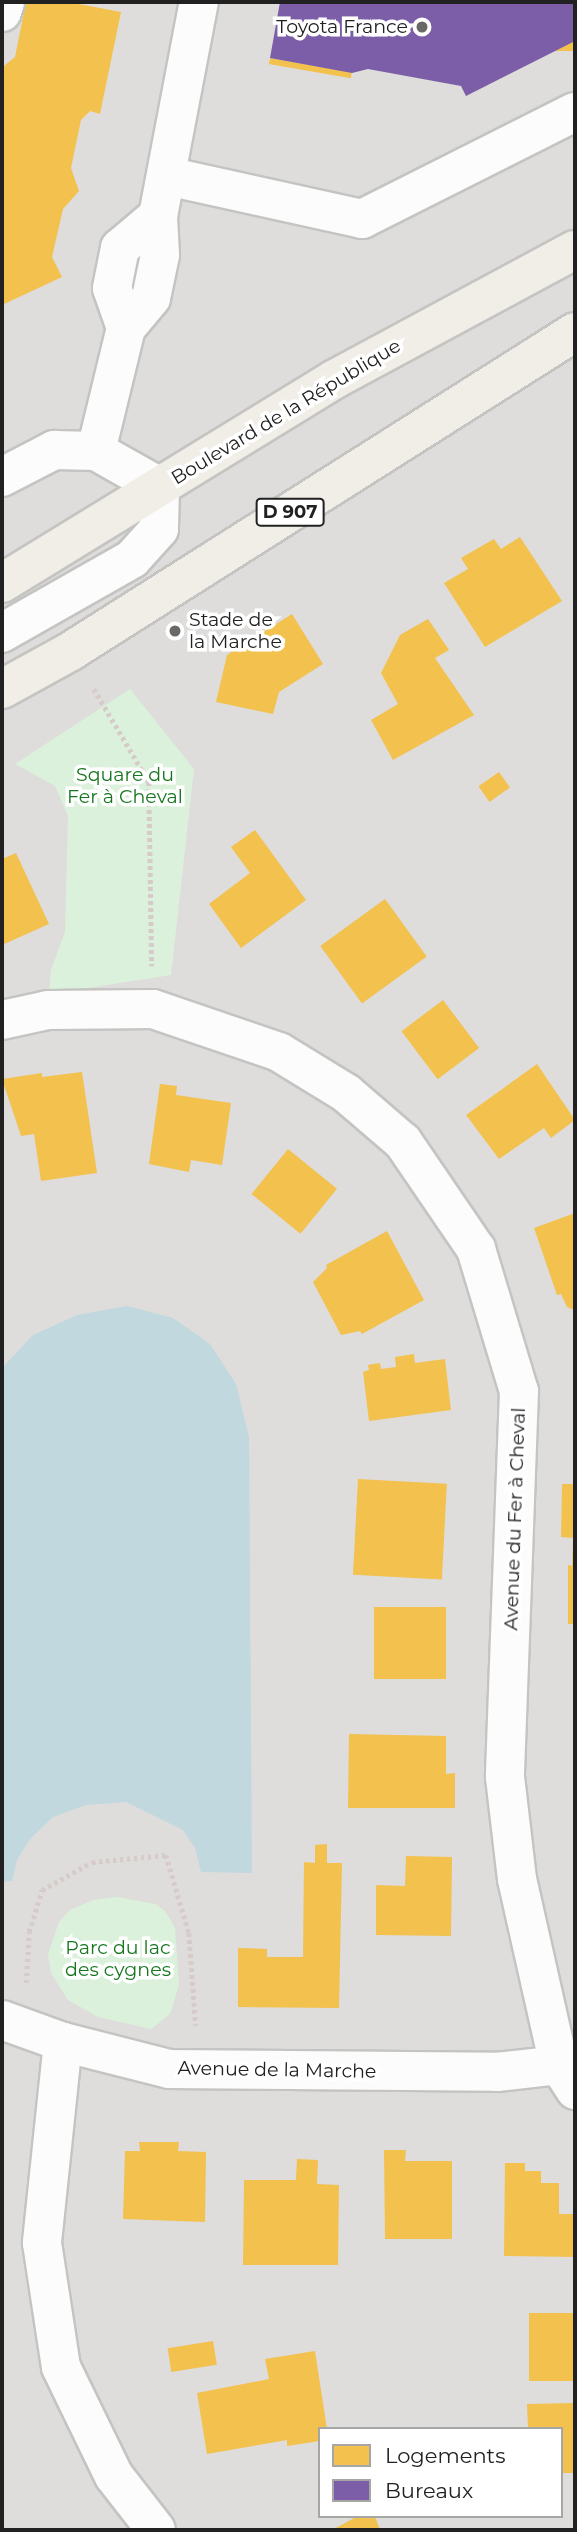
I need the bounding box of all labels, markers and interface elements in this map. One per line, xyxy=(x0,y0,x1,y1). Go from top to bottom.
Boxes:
place label: Toyota France xyxy=(276,16,408,38)
marker: Toyota France xyxy=(414,19,430,35)
street label: Boulevard de la République xyxy=(167,334,405,490)
road number: D 907 xyxy=(255,498,325,526)
place label: Stade de la Marche xyxy=(189,609,282,653)
marker: Stade de la Marche xyxy=(167,623,183,639)
park label: Square du Fer à Cheval xyxy=(67,764,183,808)
street label: Avenue du Fer à Cheval xyxy=(500,1407,530,1631)
park label: Parc du lac des cygnes xyxy=(65,1937,171,1981)
street label: Avenue de la Marche xyxy=(177,2057,377,2083)
legend xyxy=(318,2427,563,2518)
text: Logements xyxy=(385,2443,505,2468)
text: Bureaux xyxy=(385,2478,473,2503)

